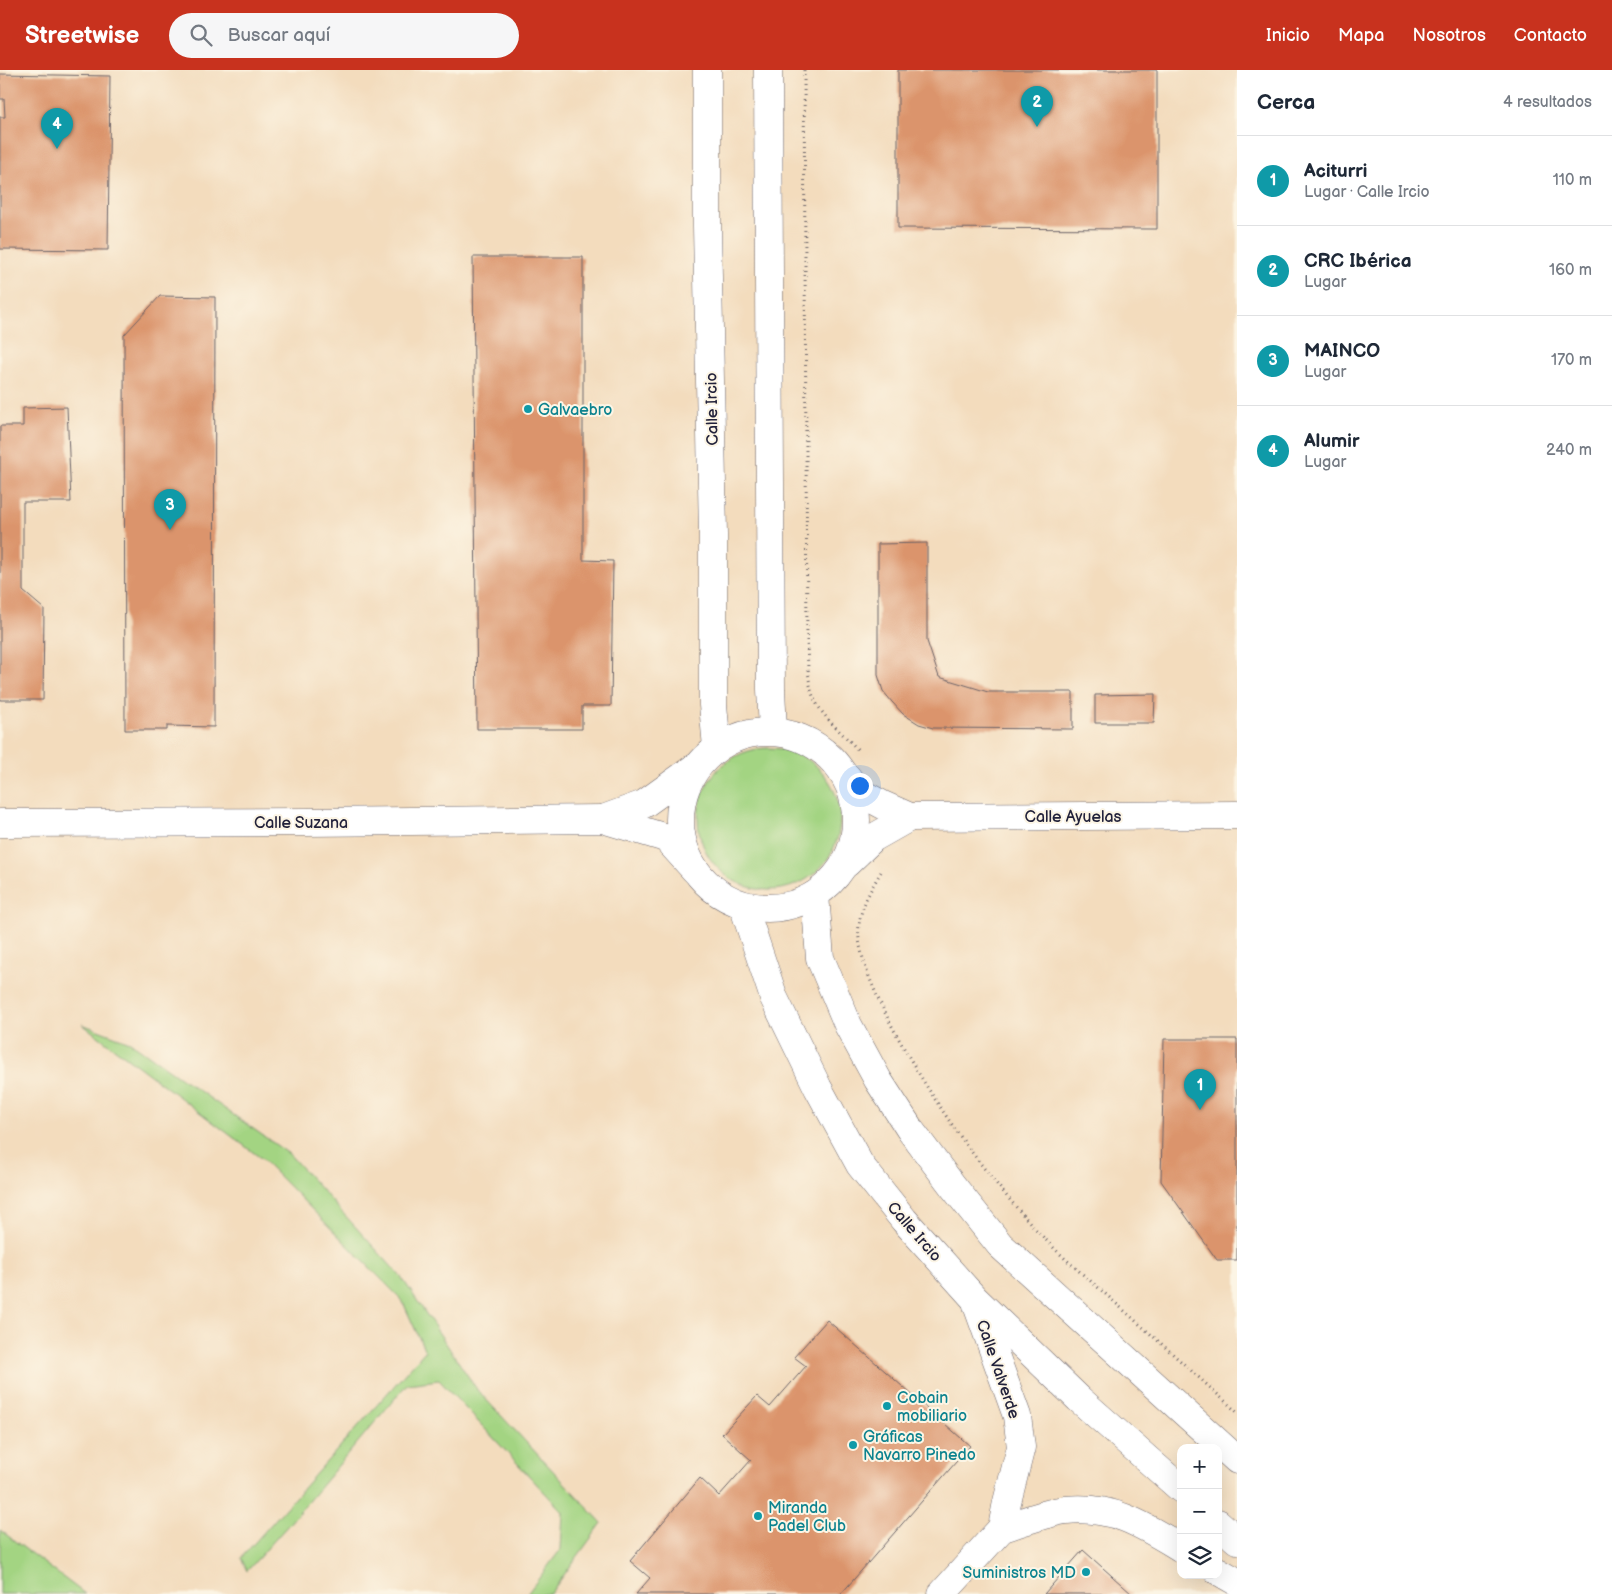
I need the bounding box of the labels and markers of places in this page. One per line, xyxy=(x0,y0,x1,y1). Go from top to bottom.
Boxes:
pin: 2 xyxy=(1021,86,1053,127)
pin: 4 xyxy=(41,108,73,149)
place label: Galvaebro xyxy=(538,401,612,420)
marker: Galvaebro xyxy=(522,403,534,415)
pin: 3 xyxy=(154,489,186,530)
pin: 1 xyxy=(1184,1069,1216,1110)
place label: Cobain mobiliario xyxy=(897,1389,967,1426)
marker: Cobain mobiliario xyxy=(881,1400,893,1412)
place label: Gráficas Navarro Pinedo xyxy=(863,1428,976,1465)
marker: Gráficas Navarro Pinedo xyxy=(847,1439,859,1451)
place label: Miranda Padel Club xyxy=(768,1499,846,1536)
marker: Miranda Padel Club xyxy=(752,1510,764,1522)
place label: Suministros MD xyxy=(963,1564,1076,1583)
marker: Suministros MD xyxy=(1080,1566,1092,1578)

